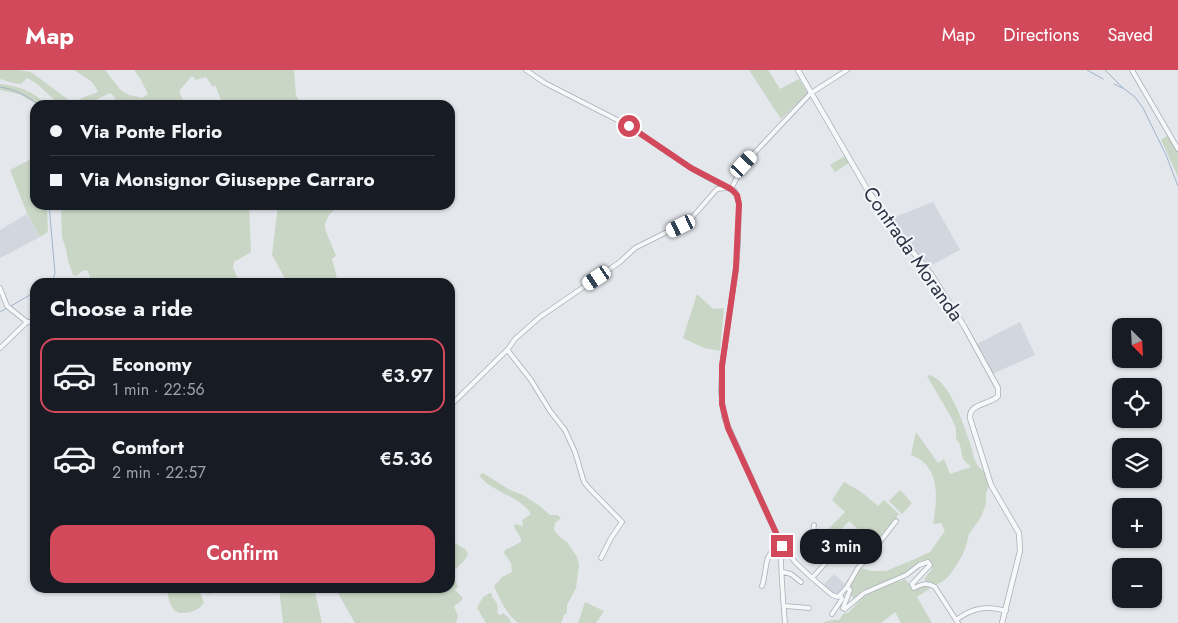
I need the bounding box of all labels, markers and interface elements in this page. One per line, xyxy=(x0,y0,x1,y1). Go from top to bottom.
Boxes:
text: Map xyxy=(25,18,74,53)
text: Map xyxy=(942,22,975,48)
text: Directions xyxy=(1003,22,1079,48)
text: Saved xyxy=(1107,22,1153,48)
route start xyxy=(618,115,640,137)
text: Via Ponte Florio xyxy=(80,118,222,145)
car xyxy=(728,148,759,180)
text: Via Monsignor Giuseppe Carraro xyxy=(80,166,375,193)
street label: Contrada Moranda xyxy=(856,181,970,327)
car xyxy=(664,213,697,239)
car xyxy=(580,263,613,293)
text: Choose a ride xyxy=(50,292,193,324)
north arrow xyxy=(1112,318,1162,368)
map controls xyxy=(1112,318,1162,608)
text: Economy xyxy=(112,351,192,378)
icon: car xyxy=(52,353,97,398)
text: €3.97 xyxy=(381,362,433,389)
text: 1 min · 22:56 xyxy=(112,378,205,401)
button: locate xyxy=(1112,378,1162,428)
text: Comfort xyxy=(112,434,184,461)
icon: car xyxy=(52,436,97,481)
button: layers xyxy=(1112,438,1162,488)
text: €5.36 xyxy=(380,445,433,472)
text: 2 min · 22:57 xyxy=(112,461,206,484)
button: + xyxy=(1112,498,1162,548)
button: Confirm xyxy=(50,525,435,583)
callout: 3 min xyxy=(800,528,882,564)
route end xyxy=(771,535,793,557)
text: 3 min xyxy=(821,535,861,558)
button: − xyxy=(1112,558,1162,608)

